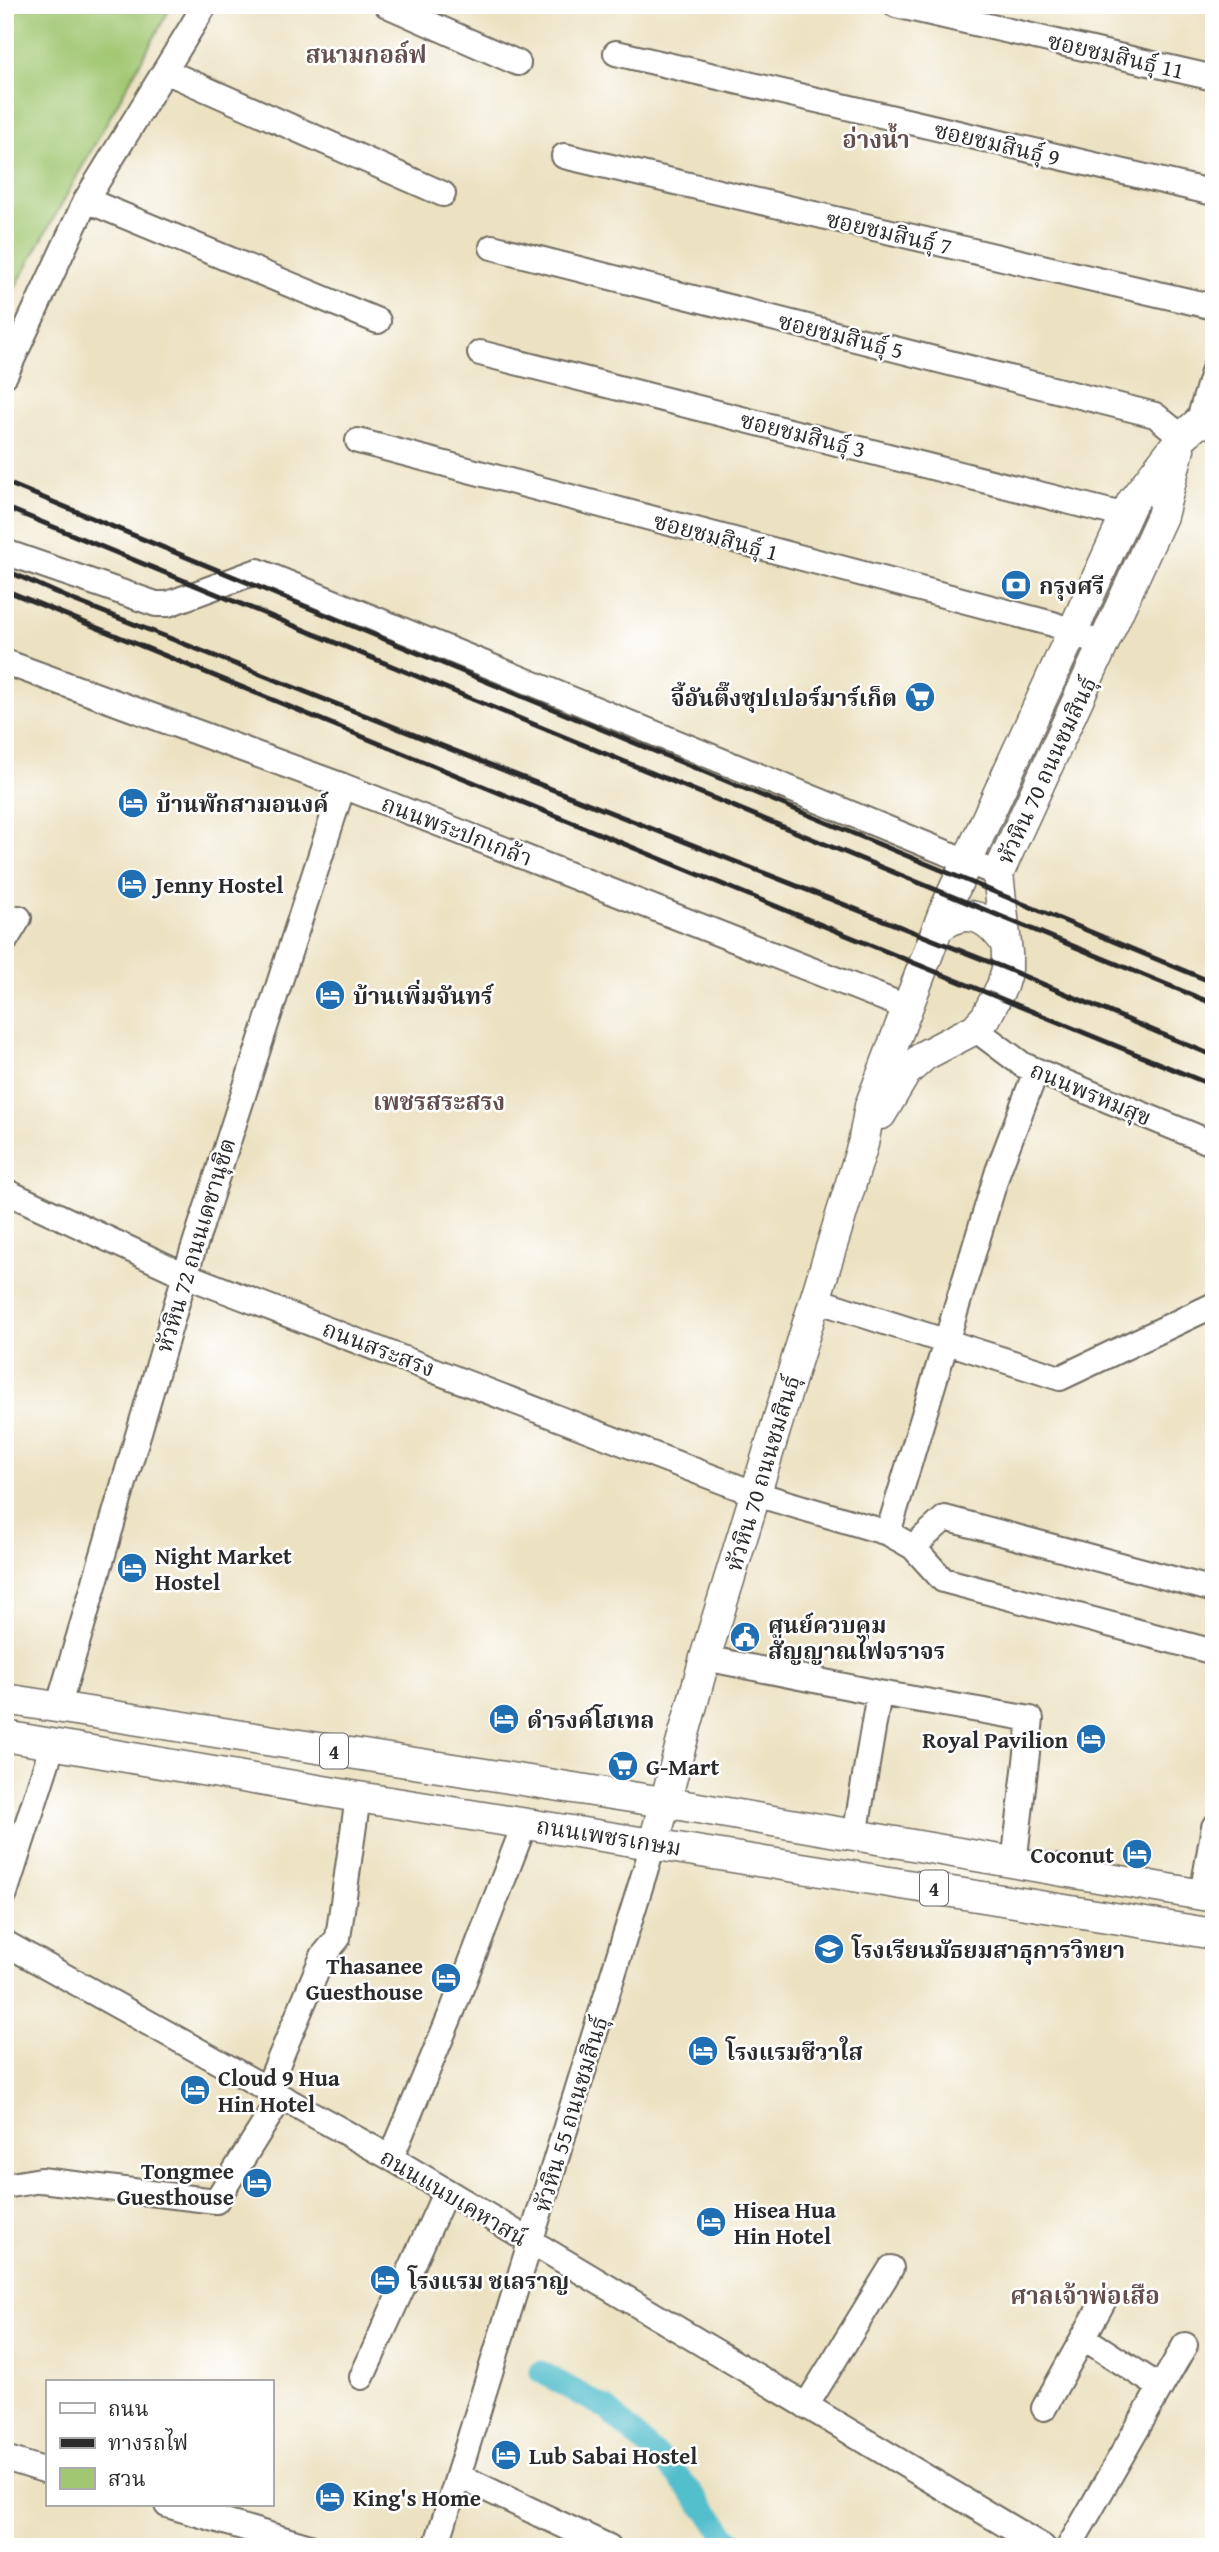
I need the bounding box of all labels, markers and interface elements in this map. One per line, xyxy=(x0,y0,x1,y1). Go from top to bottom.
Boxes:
street label: ซอยชมสินธุ์ 11 xyxy=(1045,23,1187,87)
district label: สนามกอล์ฟ xyxy=(306,37,426,72)
street label: ซอยชมสินธุ์ 9 xyxy=(931,113,1063,173)
district label: อ่างน้ำ xyxy=(842,122,910,157)
street label: ซอยชมสินธุ์ 7 xyxy=(823,202,955,262)
street label: ซอยชมสินธุ์ 5 xyxy=(775,304,907,366)
street label: ซอยชมสินธุ์ 3 xyxy=(737,403,869,465)
street label: ซอยชมสินธุ์ 1 xyxy=(650,503,782,569)
bank icon: กรุงศรี xyxy=(999,568,1033,602)
place label: กรุงศรี xyxy=(1039,569,1104,602)
street label: หัวหิน 70 ถนนชมสินธุ์ xyxy=(988,671,1104,869)
supermarket icon: จี้อันตึ๊งซุปเปอร์มาร์เก็ต xyxy=(903,680,937,714)
place label: จี้อันตึ๊งซุปเปอร์มาร์เก็ต xyxy=(671,681,897,714)
hotel icon: บ้านพักสามอนงค์ xyxy=(116,786,150,820)
street label: ถนนพระปกเกล้า xyxy=(377,786,537,874)
place label: บ้านพักสามอนงค์ xyxy=(156,787,329,820)
hotel icon: Jenny Hostel xyxy=(115,867,149,901)
place label: Jenny Hostel xyxy=(151,868,283,901)
hotel icon: บ้านเพิ่มจันทร์ xyxy=(313,978,347,1012)
place label: บ้านเพิ่มจันทร์ xyxy=(353,979,494,1012)
street label: ถนนพรหมสุข xyxy=(1025,1053,1157,1133)
district label: เพชรสระสรง xyxy=(373,1084,505,1119)
street label: หัวหิน 72 ถนนเดชานุชิต xyxy=(147,1134,243,1356)
street label: ถนนสระสรง xyxy=(318,1311,440,1385)
street label: หัวหิน 70 ถนนชมสินธุ์ xyxy=(716,1371,808,1575)
place label: Night Market Hostel xyxy=(155,1539,292,1598)
hotel icon: Night Market Hostel xyxy=(115,1551,149,1585)
place label: ศูนย์ควบคุม สัญญาณไฟจราจร xyxy=(768,1608,945,1667)
public building icon: ศูนย์ควบคุม สัญญาณไฟจราจร xyxy=(728,1620,762,1654)
hotel icon: ดำรงค์โฮเทล xyxy=(487,1702,521,1736)
place label: ดำรงค์โฮเทล xyxy=(527,1703,654,1736)
hotel icon: Royal Pavilion xyxy=(1074,1722,1108,1756)
place label: Royal Pavilion xyxy=(922,1723,1068,1756)
road number: 4 xyxy=(320,1734,348,1768)
supermarket icon: G-Mart xyxy=(606,1749,640,1783)
place label: G-Mart xyxy=(646,1750,719,1783)
street label: ถนนเพชรเกษม xyxy=(534,1808,684,1864)
hotel icon: Coconut xyxy=(1120,1837,1154,1871)
place label: Coconut xyxy=(1030,1838,1114,1871)
road number: 4 xyxy=(920,1870,948,1906)
school or university icon: โรงเรียนมัธยมสาธุการวิทยา xyxy=(812,1932,846,1966)
place label: โรงเรียนมัธยมสาธุการวิทยา xyxy=(851,1933,1125,1966)
place label: Thasanee Guesthouse xyxy=(306,1949,423,2008)
hotel icon: Thasanee Guesthouse xyxy=(429,1961,463,1995)
street label: หัวหิน 55 ถนนชมสินธุ์ xyxy=(524,2012,616,2216)
hotel icon: โรงแรมชีวาใส xyxy=(686,2034,720,2068)
place label: โรงแรมชีวาใส xyxy=(725,2035,863,2068)
place label: Cloud 9 Hua Hin Hotel xyxy=(218,2061,340,2120)
hotel icon: Cloud 9 Hua Hin Hotel xyxy=(178,2073,212,2107)
street label: ถนนแนบเคหาสน์ xyxy=(374,2140,534,2254)
place label: Tongmee Guesthouse xyxy=(117,2154,234,2213)
hotel icon: Tongmee Guesthouse xyxy=(240,2166,274,2200)
place label: Hisea Hua Hin Hotel xyxy=(734,2193,836,2252)
hotel icon: Hisea Hua Hin Hotel xyxy=(694,2205,728,2239)
hotel icon: โรงแรม ชเลราญ xyxy=(368,2263,402,2297)
place label: โรงแรม ชเลราญ xyxy=(407,2264,569,2297)
district label: ศาลเจ้าพ่อเสือ xyxy=(1010,2278,1160,2313)
legend xyxy=(46,2380,273,2506)
text: ถนน xyxy=(108,2393,149,2424)
text: ทางรถไฟ xyxy=(108,2427,188,2458)
hotel icon: Lub Sabai Hostel xyxy=(489,2438,523,2472)
place label: Lub Sabai Hostel xyxy=(529,2439,697,2472)
text: สวน xyxy=(108,2463,146,2494)
hotel icon: King's Home xyxy=(313,2480,347,2514)
place label: King's Home xyxy=(353,2481,481,2514)

